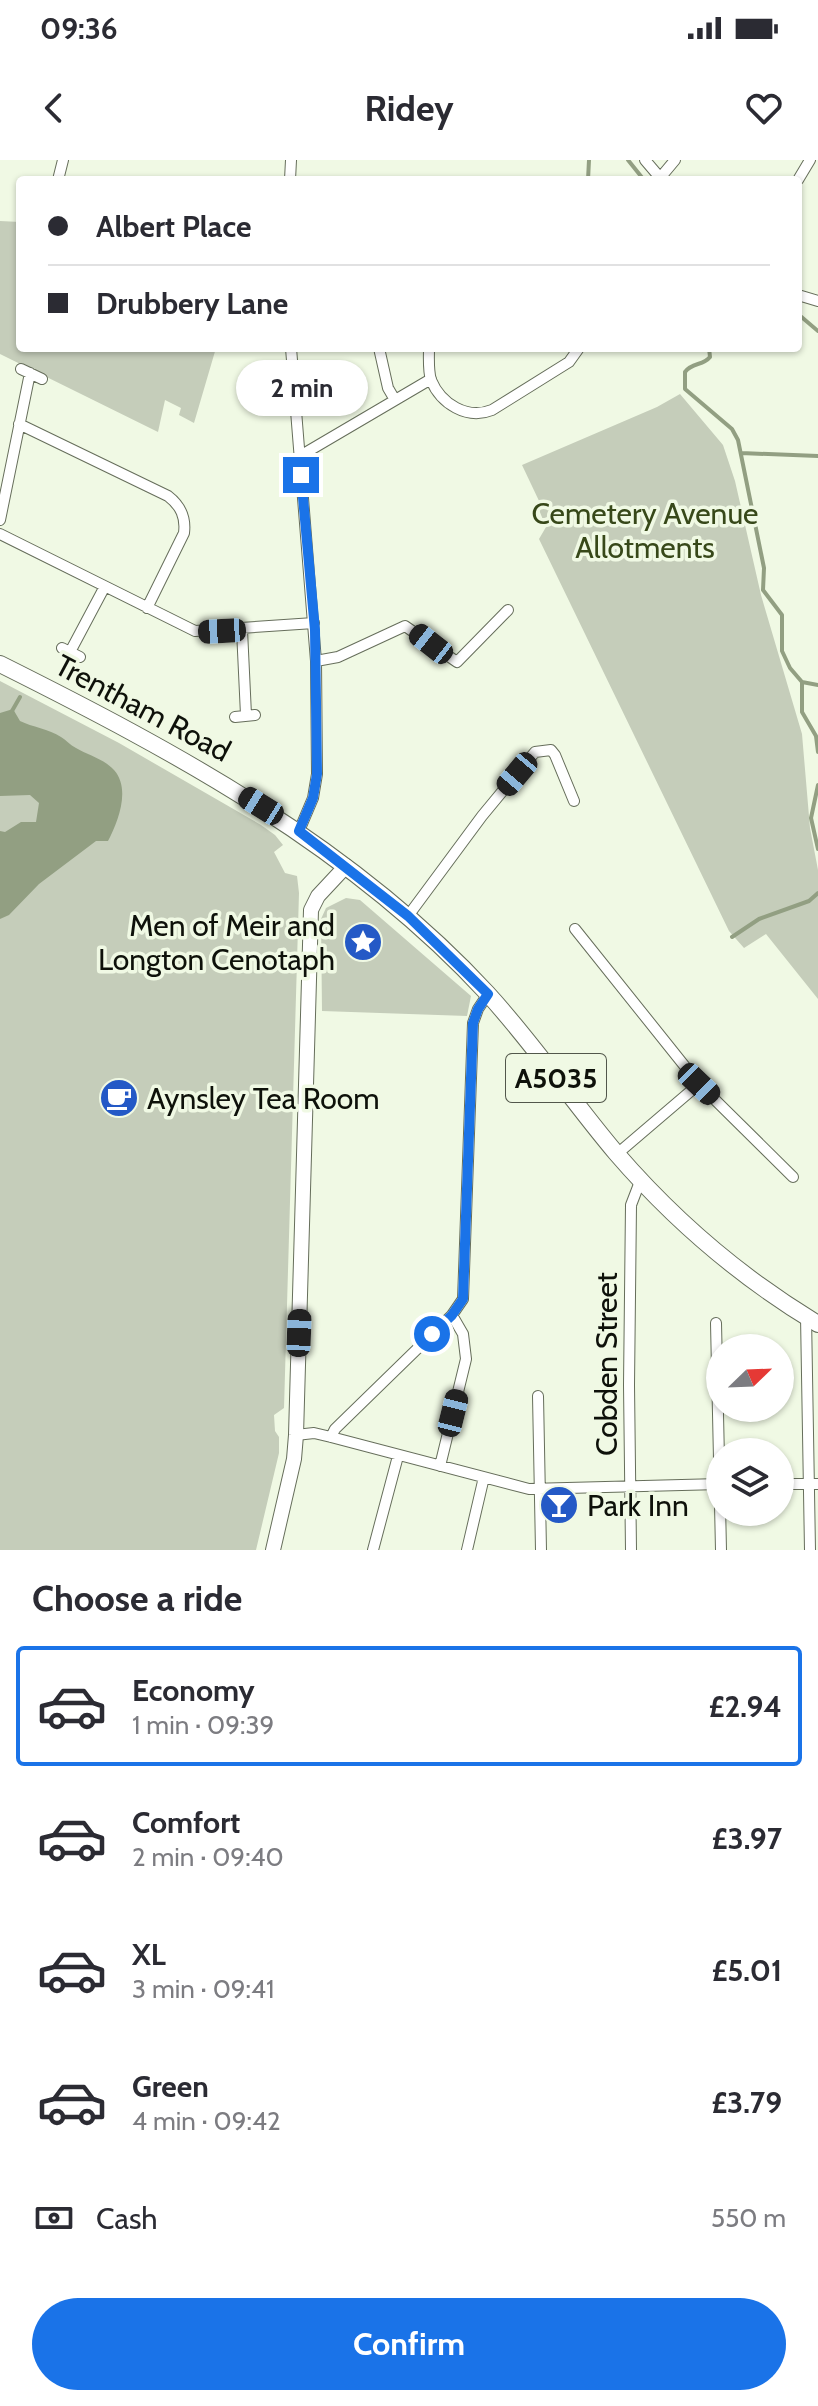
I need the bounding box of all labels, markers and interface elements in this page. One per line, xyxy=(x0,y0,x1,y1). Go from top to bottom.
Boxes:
text: 09:36 xyxy=(40,10,118,47)
icon: back xyxy=(32,86,76,130)
text: Ridey xyxy=(364,86,454,130)
icon: heart xyxy=(742,86,786,130)
text: Albert Place xyxy=(96,208,251,245)
text: Drubbery Lane xyxy=(96,285,288,322)
callout: 2 min xyxy=(235,359,367,415)
text: 2 min xyxy=(271,372,333,404)
route end xyxy=(283,457,319,493)
park label: Cemetery Avenue Allotments xyxy=(532,495,758,566)
car xyxy=(197,618,247,644)
car xyxy=(405,620,457,668)
street label: Trentham Road xyxy=(49,646,237,770)
car xyxy=(492,748,542,800)
car xyxy=(234,783,288,829)
place label: Men of Meir and Longton Cenotaph xyxy=(98,907,335,978)
place icon: Men of Meir and Longton Cenotaph xyxy=(342,921,384,963)
road number: A5035 xyxy=(506,1054,606,1102)
car xyxy=(673,1059,725,1109)
cafe icon: Aynsley Tea Room xyxy=(98,1077,140,1119)
place label: Aynsley Tea Room xyxy=(147,1080,380,1117)
street label: Cobden Street xyxy=(588,1272,625,1456)
car xyxy=(286,1309,312,1357)
route start xyxy=(414,1316,450,1352)
north arrow xyxy=(706,1334,794,1422)
map controls xyxy=(706,1334,794,1526)
car xyxy=(436,1387,470,1439)
button: layers xyxy=(706,1438,794,1526)
bar icon: Park Inn xyxy=(538,1484,580,1526)
place label: Park Inn xyxy=(587,1487,689,1524)
text: Choose a ride xyxy=(32,1576,242,1620)
icon: car xyxy=(36,1670,108,1742)
text: Economy xyxy=(132,1672,255,1709)
text: £2.94 xyxy=(709,1688,782,1725)
text: 1 min · 09:39 xyxy=(132,1709,274,1741)
icon: car xyxy=(36,1802,108,1874)
text: Comfort xyxy=(132,1804,240,1841)
text: £3.97 xyxy=(712,1820,782,1857)
text: 2 min · 09:40 xyxy=(132,1841,284,1873)
icon: car xyxy=(36,1934,108,2006)
text: XL xyxy=(132,1936,166,1973)
text: £5.01 xyxy=(712,1952,782,1989)
text: 3 min · 09:41 xyxy=(132,1973,274,2005)
icon: car xyxy=(36,2066,108,2138)
text: Green xyxy=(132,2068,209,2105)
text: £3.79 xyxy=(711,2084,782,2121)
text: 4 min · 09:42 xyxy=(132,2105,281,2137)
icon: cash xyxy=(32,2196,76,2240)
text: Cash xyxy=(96,2200,158,2237)
text: 550 m xyxy=(711,2202,786,2234)
button: Confirm xyxy=(32,2298,786,2390)

